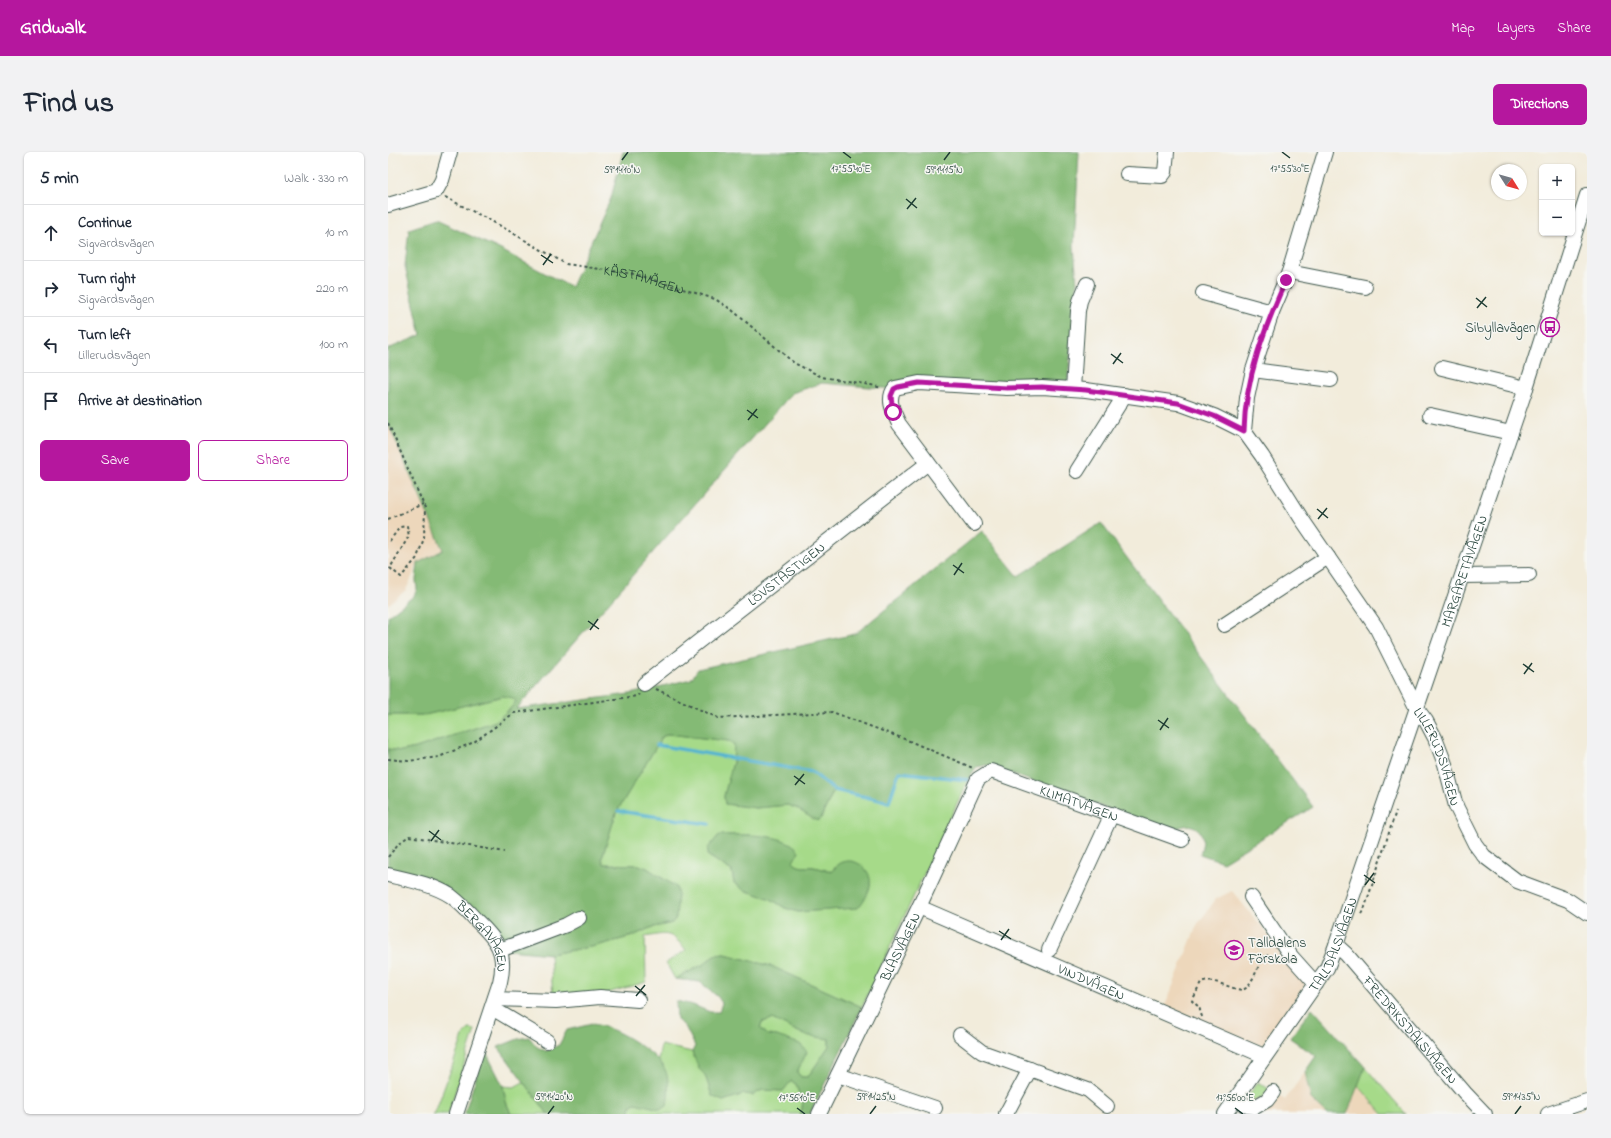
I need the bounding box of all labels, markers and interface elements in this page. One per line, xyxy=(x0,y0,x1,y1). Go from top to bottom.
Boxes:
text: Gridwalk xyxy=(20,15,86,42)
text: Map xyxy=(1451,18,1475,39)
text: Layers xyxy=(1497,18,1535,39)
text: Share xyxy=(1557,18,1591,39)
text: Find us xyxy=(24,84,114,125)
button: Directions xyxy=(1493,84,1587,125)
text: 17°55'40"E xyxy=(831,162,871,177)
text: 17°55'30"E xyxy=(1270,162,1310,177)
text: 59°14'10"N xyxy=(604,163,640,178)
text: 59°14'15"N xyxy=(925,163,963,178)
north arrow xyxy=(1491,164,1527,200)
map controls xyxy=(1539,164,1575,236)
button: + xyxy=(1539,164,1575,200)
text: 5 min xyxy=(40,166,79,191)
text: Walk · 330 m xyxy=(284,169,348,188)
button: − xyxy=(1539,200,1575,236)
text: Continue xyxy=(78,212,132,234)
icon: ahead xyxy=(40,222,62,244)
text: 10 m xyxy=(325,223,348,242)
text: Sigvardsvägen xyxy=(78,234,154,253)
street label: KÄSTAVÄGEN xyxy=(602,261,687,301)
text: Turn right xyxy=(78,268,136,290)
route end xyxy=(1277,271,1295,289)
icon: right xyxy=(40,278,62,300)
text: 220 m xyxy=(316,279,348,298)
text: Sigvardsvägen xyxy=(78,290,154,309)
bus stop icon: Sibyllavägen xyxy=(1539,316,1561,338)
place label: Sibyllavägen xyxy=(1465,318,1536,340)
text: Turn left xyxy=(78,324,131,346)
icon: left xyxy=(40,334,62,356)
text: 100 m xyxy=(319,335,348,354)
text: Lillerudsvägen xyxy=(78,346,150,365)
icon: arrive xyxy=(40,390,62,412)
text: Arrive at destination xyxy=(78,390,202,412)
route start xyxy=(884,403,902,421)
button: Save xyxy=(40,440,190,481)
button: Share xyxy=(198,440,348,481)
street label: MARGARETAVÄGEN xyxy=(1436,513,1494,630)
street label: LÖVSTASTIGEN xyxy=(744,538,830,612)
street label: LILLERUDSVÄGEN xyxy=(1407,703,1465,809)
street label: KLIMATVÄGEN xyxy=(1037,780,1121,828)
street label: TALLDALSVÄGEN xyxy=(1304,895,1364,997)
street label: BERGAVÄGEN xyxy=(450,896,511,973)
street label: BLÅSVÄGEN xyxy=(875,909,927,986)
place label: Talldalens Förskola xyxy=(1247,933,1306,970)
school or university icon: Talldalens Förskola xyxy=(1223,939,1245,961)
street label: VINDVÄGEN xyxy=(1053,959,1128,1007)
street label: FREDRIKSDALSVÄGEN xyxy=(1357,971,1462,1089)
text: 59°14'20"N xyxy=(535,1090,573,1105)
text: 59°14'25"N xyxy=(856,1090,896,1105)
text: 59°14'35"N xyxy=(1502,1090,1541,1105)
text: 17°56'10"E xyxy=(778,1091,816,1106)
text: 17°56'00"E xyxy=(1216,1091,1254,1106)

